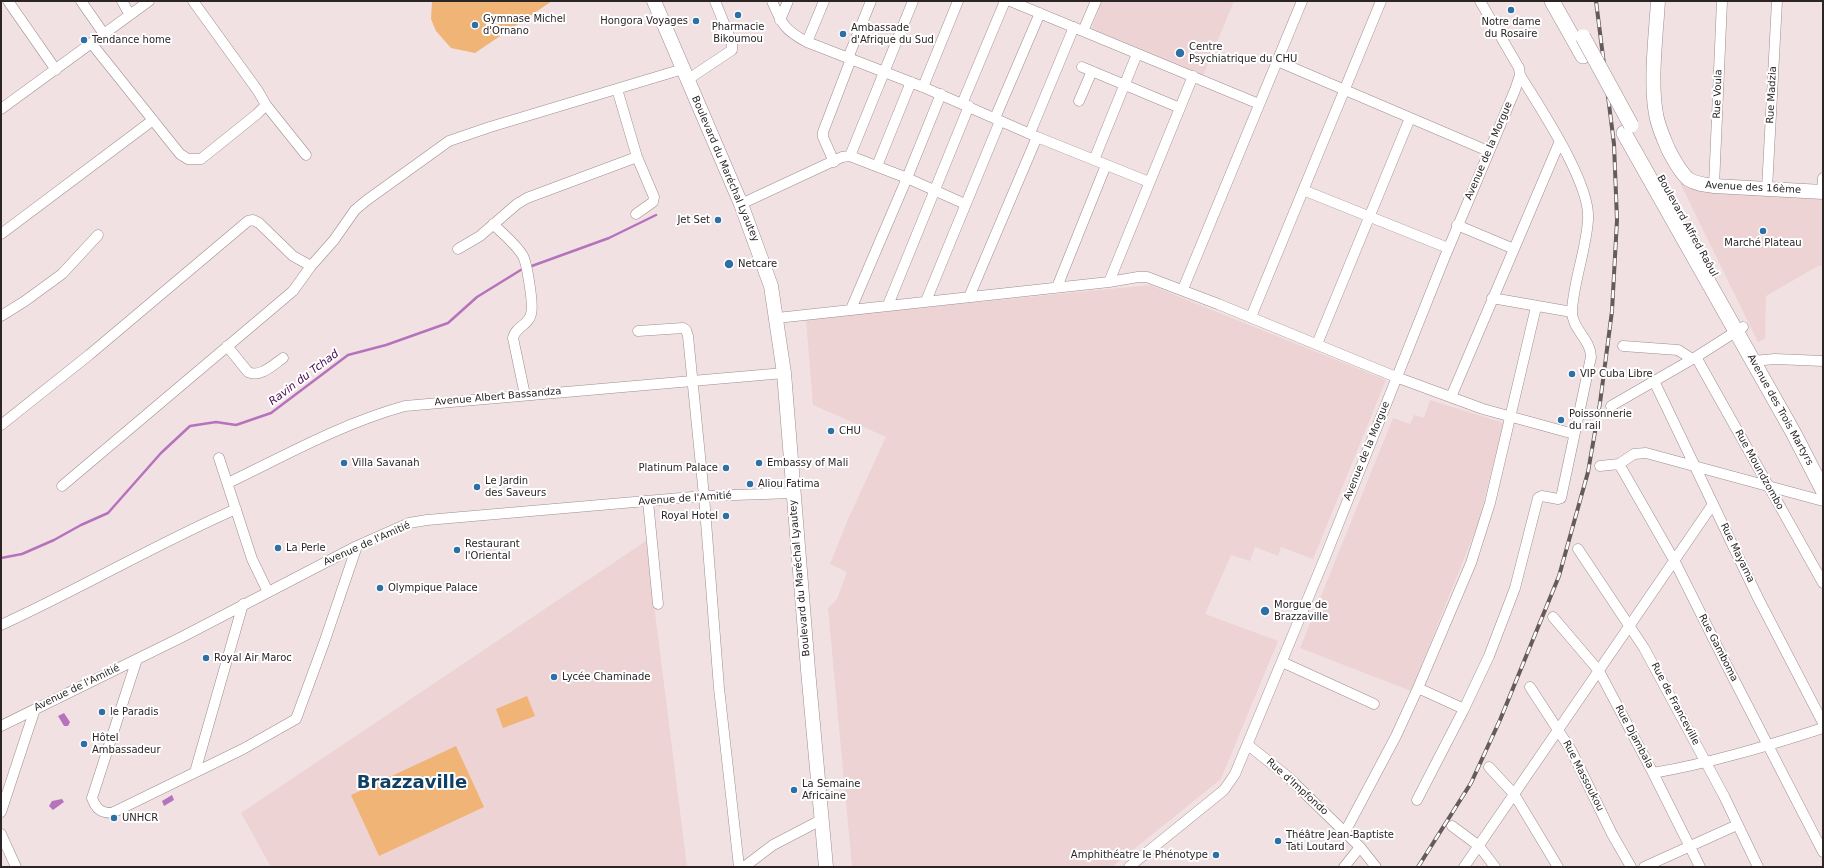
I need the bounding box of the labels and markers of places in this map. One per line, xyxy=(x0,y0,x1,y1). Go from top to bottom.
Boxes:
marker: Notre dame du Rosaire xyxy=(1506,5,1516,15)
marker: Pharmacie Bikoumou xyxy=(733,10,743,20)
place label: Gymnase Michel d'Ornano xyxy=(483,13,566,36)
place label: Hongora Voyages xyxy=(600,15,688,27)
marker: Hongora Voyages xyxy=(691,16,701,26)
place label: Notre dame du Rosaire xyxy=(1481,16,1541,40)
marker: Gymnase Michel d'Ornano xyxy=(470,20,480,30)
place label: Pharmacie Bikoumou xyxy=(712,21,764,44)
place label: Ambassade d'Afrique du Sud xyxy=(851,22,934,46)
marker: Ambassade d'Afrique du Sud xyxy=(838,29,848,39)
place label: Tendance home xyxy=(92,34,171,46)
marker: Tendance home xyxy=(79,35,89,45)
place label: Centre Psychiatrique du CHU xyxy=(1189,41,1297,64)
marker: Centre Psychiatrique du CHU xyxy=(1174,47,1186,59)
place label: Jet Set xyxy=(677,214,710,226)
marker: Jet Set xyxy=(713,215,723,225)
marker: Marché Plateau xyxy=(1758,226,1768,236)
place label: Marché Plateau xyxy=(1724,237,1802,249)
marker: Netcare xyxy=(723,258,735,270)
place label: Netcare xyxy=(738,258,777,270)
place label: VIP Cuba Libre xyxy=(1580,368,1653,380)
marker: VIP Cuba Libre xyxy=(1567,369,1577,379)
place label: Poissonnerie du rail xyxy=(1569,408,1632,432)
marker: Poissonnerie du rail xyxy=(1556,415,1566,425)
place label: CHU xyxy=(839,425,861,437)
marker: CHU xyxy=(826,426,836,436)
place label: Villa Savanah xyxy=(352,457,420,469)
place label: Embassy of Mali xyxy=(767,457,848,469)
marker: Villa Savanah xyxy=(339,458,349,468)
marker: Embassy of Mali xyxy=(754,458,764,468)
place label: Platinum Palace xyxy=(639,462,718,474)
marker: Platinum Palace xyxy=(721,463,731,473)
place label: Le Jardin des Saveurs xyxy=(485,475,546,498)
place label: Aliou Fatima xyxy=(758,478,820,490)
marker: Aliou Fatima xyxy=(745,479,755,489)
marker: Le Jardin des Saveurs xyxy=(472,482,482,492)
place label: Royal Hotel xyxy=(661,510,718,522)
marker: Royal Hotel xyxy=(721,511,731,521)
place label: Restaurant l'Oriental xyxy=(465,538,520,562)
place label: La Perle xyxy=(286,542,326,554)
marker: La Perle xyxy=(273,543,283,553)
marker: Restaurant l'Oriental xyxy=(452,545,462,555)
place label: Olympique Palace xyxy=(388,582,478,594)
marker: Olympique Palace xyxy=(375,583,385,593)
place label: Morgue de Brazzaville xyxy=(1274,599,1328,622)
marker: Morgue de Brazzaville xyxy=(1259,605,1271,617)
place label: Royal Air Maroc xyxy=(214,652,292,664)
marker: Royal Air Maroc xyxy=(201,653,211,663)
place label: Lycée Chaminade xyxy=(562,671,650,683)
marker: Lycée Chaminade xyxy=(549,672,559,682)
place label: le Paradis xyxy=(110,706,158,718)
marker: le Paradis xyxy=(97,707,107,717)
place label: Hôtel Ambassadeur xyxy=(92,732,161,756)
marker: Hôtel Ambassadeur xyxy=(79,739,89,749)
place label: La Semaine Africaine xyxy=(802,778,861,802)
marker: La Semaine Africaine xyxy=(789,785,799,795)
place label: UNHCR xyxy=(122,812,158,824)
marker: UNHCR xyxy=(109,813,119,823)
place label: Théâtre Jean-Baptiste Tati Loutard xyxy=(1286,829,1394,852)
marker: Théâtre Jean-Baptiste Tati Loutard xyxy=(1273,836,1283,846)
place label: Amphithéatre le Phénotype xyxy=(1071,849,1208,861)
marker: Amphithéatre le Phénotype xyxy=(1211,850,1221,860)

